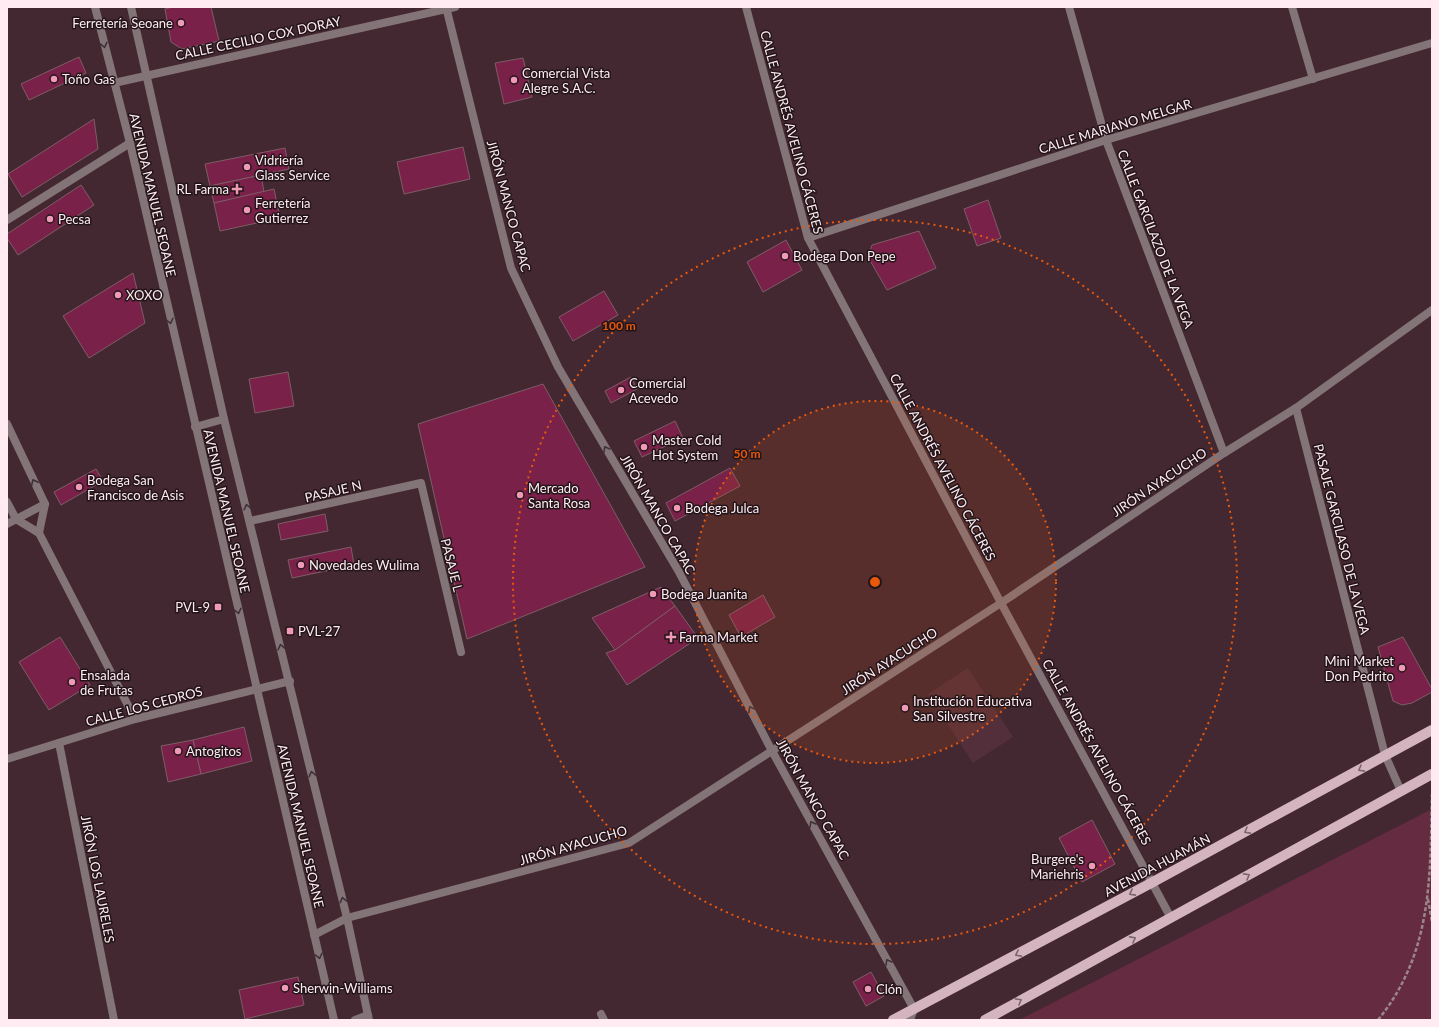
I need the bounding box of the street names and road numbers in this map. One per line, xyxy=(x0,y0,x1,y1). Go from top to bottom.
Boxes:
street label: CALLE CECILIO COX DORAY xyxy=(174,12,343,63)
street label: CALLE ANDRÉS AVELINO CÁCERES xyxy=(757,29,827,235)
street label: CALLE MARIANO MELGAR xyxy=(1037,95,1194,157)
street label: AVENIDA MANUEL SEOANE xyxy=(126,112,180,278)
street label: JIRÓN MANCO CAPAC xyxy=(484,138,534,274)
street label: CALLE GARCILAZO DE LA VEGA xyxy=(1114,147,1198,331)
street label: CALLE ANDRÉS AVELINO CÁCERES xyxy=(887,371,999,563)
street label: AVENIDA MANUEL SEOANE xyxy=(200,428,254,594)
street label: PASAJE GARCILASO DE LA VEGA xyxy=(1311,442,1373,636)
street label: JIRÓN AYACUCHO xyxy=(1108,444,1210,520)
street label: JIRÓN MANCO CAPAC xyxy=(617,451,699,577)
street label: PASAJE N xyxy=(303,477,363,505)
street label: PASAJE L xyxy=(438,537,466,594)
street label: JIRÓN AYACUCHO xyxy=(838,624,940,698)
street label: CALLE ANDRÉS AVELINO CÁCERES xyxy=(1039,656,1155,848)
street label: CALLE LOS CEDROS xyxy=(84,683,204,729)
street label: JIRÓN MANCO CAPAC xyxy=(773,736,853,863)
street label: AVENIDA MANUEL SEOANE xyxy=(274,743,328,909)
street label: JIRÓN LOS LAURELES xyxy=(78,814,118,944)
street label: JIRÓN AYACUCHO xyxy=(517,822,629,868)
street label: AVENIDA HUAMÁN xyxy=(1101,830,1213,900)

